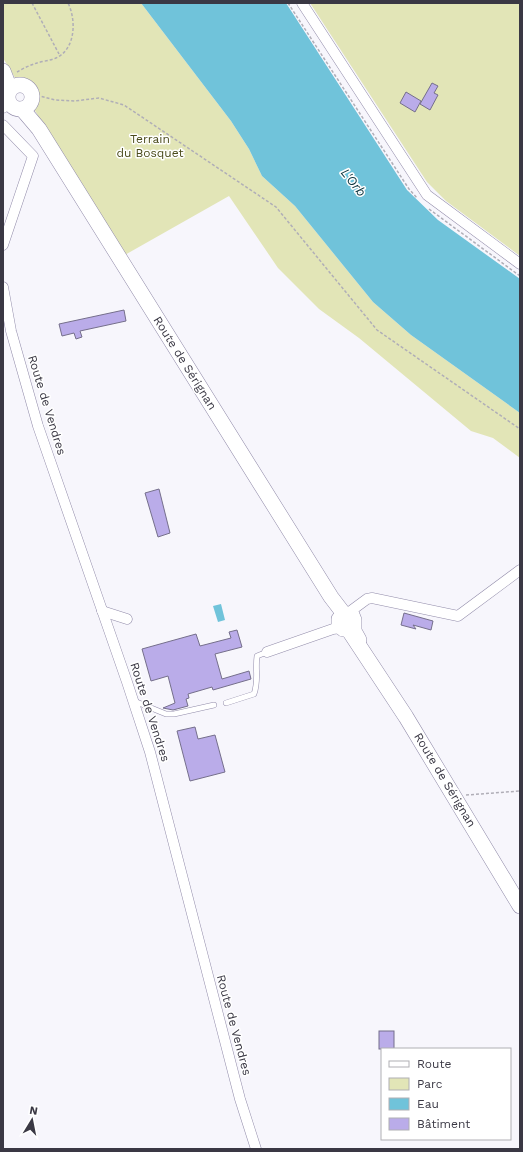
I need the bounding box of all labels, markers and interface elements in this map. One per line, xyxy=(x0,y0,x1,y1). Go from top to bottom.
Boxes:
park label: Terrain du Bosquet xyxy=(116,132,184,160)
water label: L'Orb xyxy=(338,165,369,199)
street label: Route de Sérignan xyxy=(151,314,219,412)
street label: Route de Vendres xyxy=(25,353,69,457)
street label: Route de Vendres xyxy=(127,661,173,763)
street label: Route de Sérignan xyxy=(411,730,479,830)
street label: Route de Vendres xyxy=(214,973,254,1077)
legend xyxy=(381,1048,511,1140)
text: Route xyxy=(417,1057,451,1071)
text: Parc xyxy=(417,1077,443,1091)
text: Eau xyxy=(417,1097,439,1111)
north arrow xyxy=(12,1100,52,1140)
text: N xyxy=(29,1104,39,1118)
text: Bâtiment xyxy=(417,1117,470,1131)

